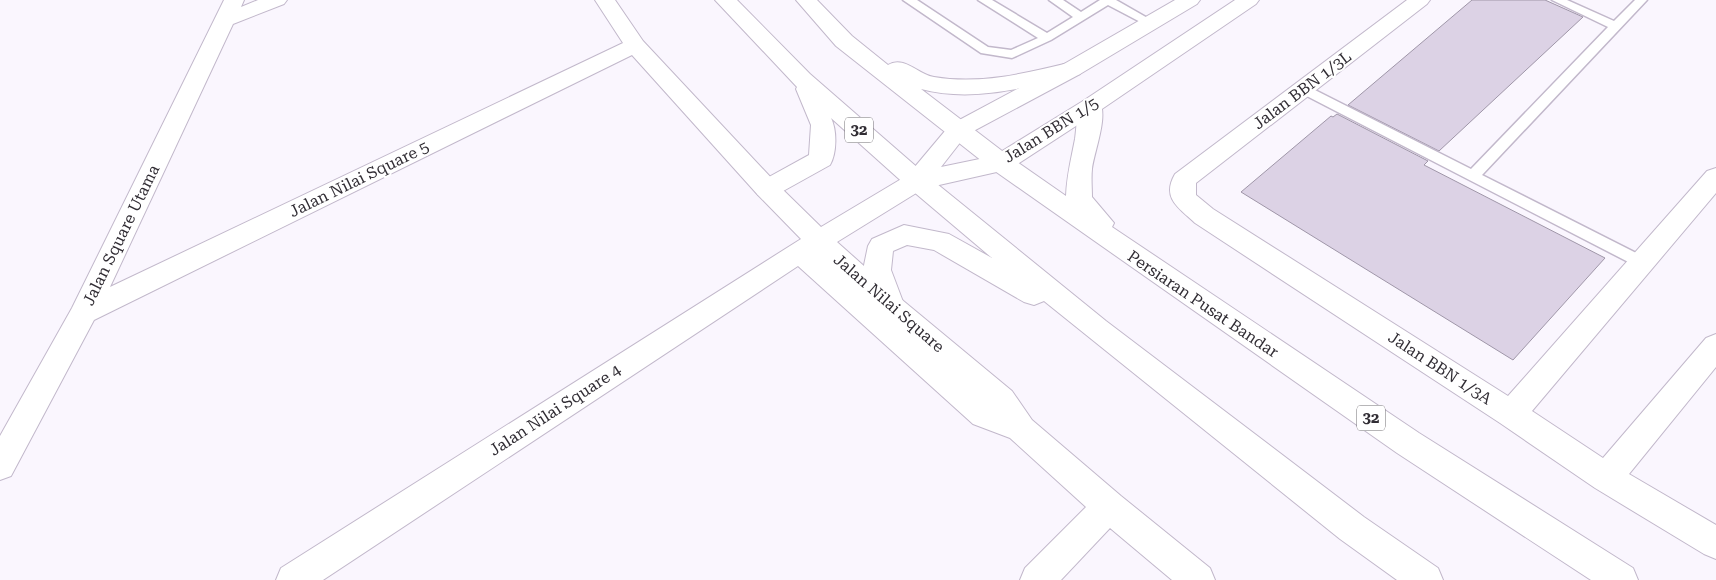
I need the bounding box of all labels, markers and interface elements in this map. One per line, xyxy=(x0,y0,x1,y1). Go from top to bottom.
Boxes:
street label: Jalan BBN 1/3L xyxy=(1249,47,1355,133)
street label: Jalan BBN 1/5 xyxy=(1000,93,1102,167)
road number: 32 xyxy=(845,118,873,142)
street label: Jalan Nilai Square 5 xyxy=(286,137,432,221)
street label: Jalan Square Utama xyxy=(79,161,163,308)
street label: Persiaran Pusat Bandar xyxy=(1124,246,1282,362)
street label: Jalan Nilai Square xyxy=(830,250,948,356)
street label: Jalan BBN 1/3A xyxy=(1385,328,1496,409)
street label: Jalan Nilai Square 4 xyxy=(486,360,624,460)
road number: 32 xyxy=(1357,406,1385,430)

